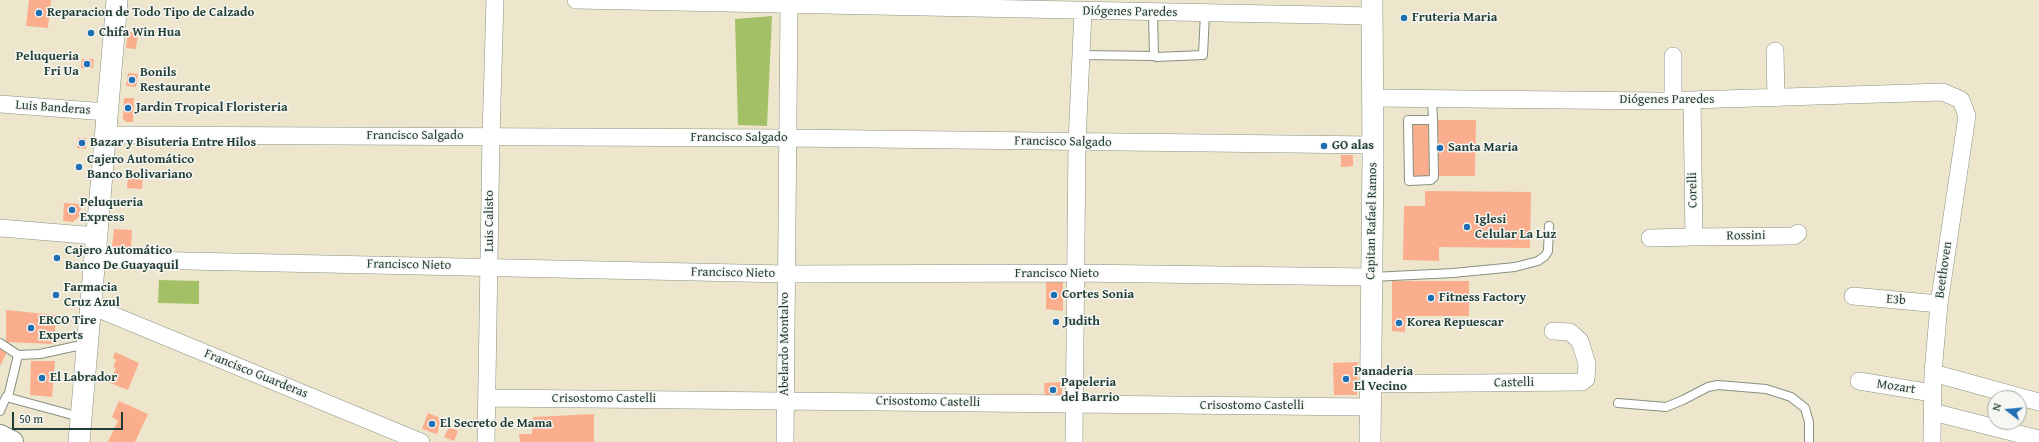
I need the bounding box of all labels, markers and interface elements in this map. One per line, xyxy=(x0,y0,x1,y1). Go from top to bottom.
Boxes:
street label: Diógenes Paredes xyxy=(1082,3,1178,21)
place label: Reparacion de Todo Tipo de Calzado xyxy=(47,5,254,21)
marker: Reparacion de Todo Tipo de Calzado xyxy=(34,8,44,18)
place label: Fruteria Maria xyxy=(1412,10,1498,26)
marker: Fruteria Maria xyxy=(1399,13,1409,23)
place label: Chifa Win Hua xyxy=(99,25,181,41)
marker: Chifa Win Hua xyxy=(86,28,96,38)
place label: Peluqueria Fri Ua xyxy=(16,49,79,80)
marker: Peluqueria Fri Ua xyxy=(82,59,92,69)
place label: Bonils Restaurante xyxy=(140,65,211,96)
marker: Bonils Restaurante xyxy=(127,75,137,85)
street label: Diógenes Paredes xyxy=(1620,92,1714,108)
street label: Luis Banderas xyxy=(15,98,91,118)
place label: Jardin Tropical Floristeria xyxy=(136,100,288,116)
marker: Jardin Tropical Floristeria xyxy=(123,103,133,113)
street label: Francisco Salgado xyxy=(366,128,464,144)
street label: Francisco Salgado xyxy=(690,130,788,146)
street label: Francisco Salgado xyxy=(1014,133,1112,151)
place label: Bazar y Bisuteria Entre Hilos xyxy=(90,135,256,151)
marker: Bazar y Bisuteria Entre Hilos xyxy=(77,138,87,148)
place label: GO alas xyxy=(1332,138,1374,154)
place label: Santa Maria xyxy=(1448,140,1518,156)
marker: GO alas xyxy=(1319,141,1329,151)
marker: Santa Maria xyxy=(1435,143,1445,153)
place label: Cajero Automático Banco Bolivariano xyxy=(87,152,194,183)
marker: Cajero Automático Banco Bolivariano xyxy=(74,162,84,172)
street label: Capitan Rafael Ramos xyxy=(1363,162,1381,280)
street label: Corelli xyxy=(1685,172,1701,208)
street label: Luis Calisto xyxy=(482,190,498,252)
place label: Peluqueria Express xyxy=(80,195,143,226)
marker: Peluqueria Express xyxy=(67,205,77,215)
place label: Iglesi Celular La Luz xyxy=(1475,212,1556,243)
marker: Iglesi Celular La Luz xyxy=(1462,222,1472,232)
street label: Rossini xyxy=(1726,228,1766,244)
street label: Beethoven xyxy=(1932,240,1956,300)
place label: Cajero Automático Banco De Guayaquil xyxy=(65,243,179,274)
marker: Cajero Automático Banco De Guayaquil xyxy=(52,253,62,263)
street label: Francisco Nieto xyxy=(367,256,451,274)
street label: Francisco Nieto xyxy=(691,264,775,282)
street label: Francisco Nieto xyxy=(1015,266,1099,282)
place label: Farmacia Cruz Azul xyxy=(64,280,120,311)
place label: Cortes Sonia xyxy=(1062,287,1134,303)
marker: Farmacia Cruz Azul xyxy=(51,290,61,300)
marker: Cortes Sonia xyxy=(1049,290,1059,300)
place label: Fitness Factory xyxy=(1439,290,1526,306)
street label: E3b xyxy=(1886,291,1906,309)
street label: Abelardo Montalvo xyxy=(777,292,793,396)
marker: Fitness Factory xyxy=(1426,293,1436,303)
place label: ERCO Tire Experts xyxy=(39,313,96,344)
place label: Judith xyxy=(1064,314,1100,330)
place label: Korea Repuescar xyxy=(1407,315,1504,331)
marker: Judith xyxy=(1051,317,1061,327)
marker: Korea Repuescar xyxy=(1394,318,1404,328)
marker: ERCO Tire Experts xyxy=(26,323,36,333)
street label: Francisco Guarderas xyxy=(202,346,310,402)
place label: Panaderia El Vecino xyxy=(1354,364,1413,395)
place label: El Labrador xyxy=(50,370,117,386)
marker: El Labrador xyxy=(37,373,47,383)
marker: Panaderia El Vecino xyxy=(1341,374,1351,384)
place label: Papeleria del Barrio xyxy=(1061,375,1119,406)
street label: Castelli xyxy=(1494,375,1534,391)
street label: Mozart xyxy=(1875,376,1917,398)
marker: Papeleria del Barrio xyxy=(1048,385,1058,395)
north arrow xyxy=(1987,390,2027,430)
street label: Crisostomo Castelli xyxy=(552,391,656,407)
street label: Crisostomo Castelli xyxy=(876,393,980,411)
street label: Crisostomo Castelli xyxy=(1200,398,1304,414)
text: N xyxy=(1988,401,2005,413)
scale bar xyxy=(14,404,125,430)
text: 50 m xyxy=(19,410,43,427)
place label: El Secreto de Mama xyxy=(440,416,552,432)
marker: El Secreto de Mama xyxy=(427,419,437,429)

